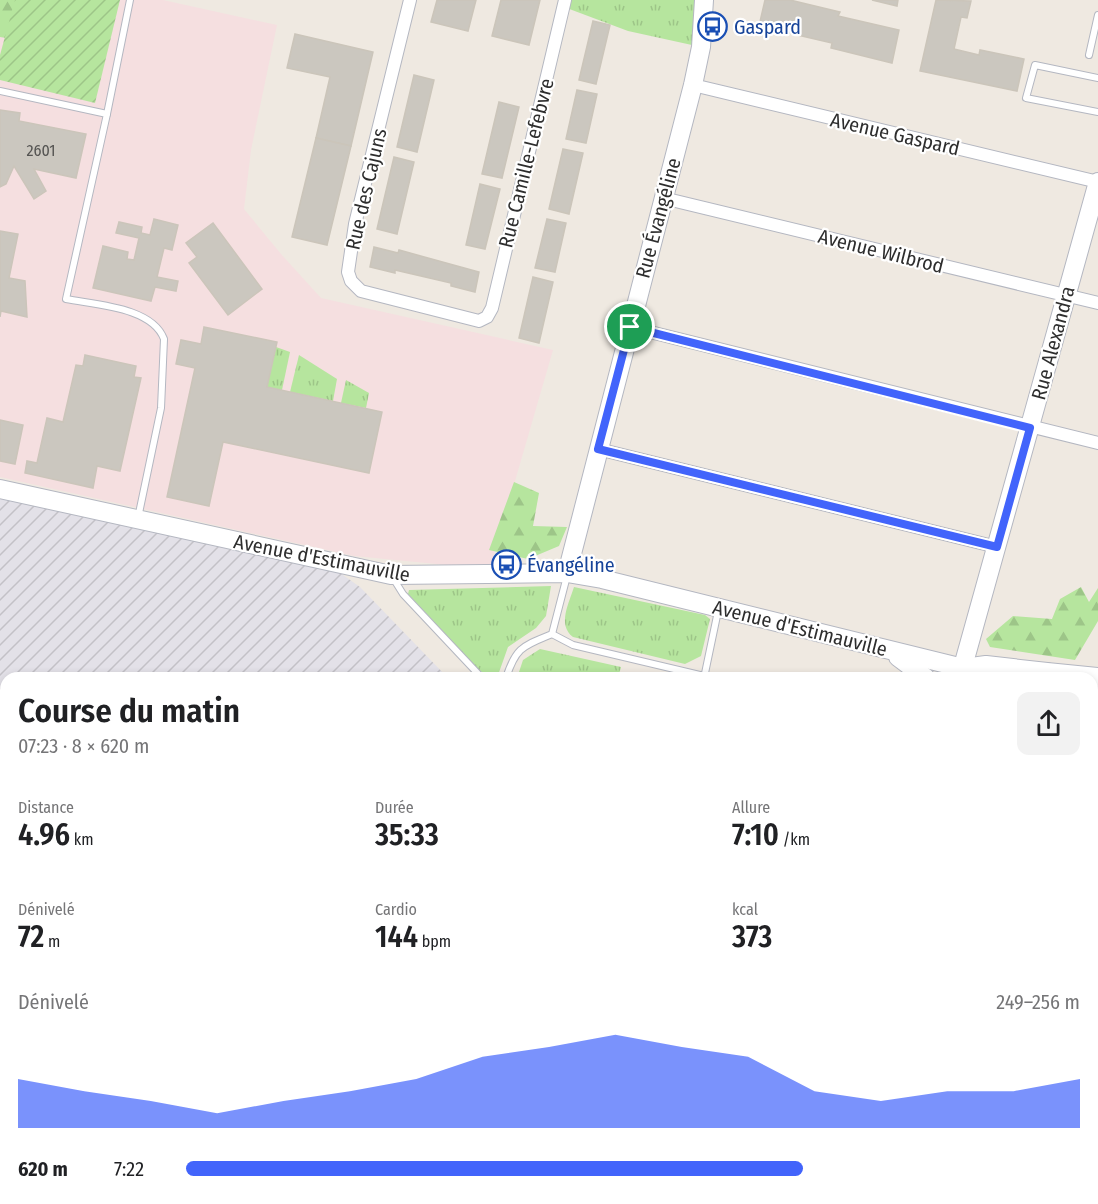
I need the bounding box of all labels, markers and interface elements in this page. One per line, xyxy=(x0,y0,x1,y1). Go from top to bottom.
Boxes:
bus stop icon: Gaspard xyxy=(697,11,729,43)
place label: Gaspard xyxy=(734,15,801,39)
street label: Rue Camille-Lefebvre xyxy=(493,76,559,250)
street label: Avenue Gaspard xyxy=(828,107,962,161)
street label: Rue des Cajuns xyxy=(340,126,392,252)
house number: 2601 xyxy=(26,141,56,160)
street label: Rue Évangéline xyxy=(630,155,686,281)
street label: Avenue Wilbrod xyxy=(816,224,946,278)
street label: Rue Alexandra xyxy=(1026,283,1080,403)
pin xyxy=(604,301,655,352)
icon: arrive xyxy=(613,310,646,343)
street label: Avenue d'Estimauville xyxy=(232,529,412,587)
bus stop icon: Évangéline xyxy=(490,549,522,581)
place label: Évangéline xyxy=(527,553,615,577)
street label: Avenue d'Estimauville xyxy=(710,595,890,661)
text: Course du matin xyxy=(18,691,240,731)
button: share xyxy=(1017,692,1080,755)
text: 07:23 · 8 × 620 m xyxy=(18,734,149,758)
text: Distance xyxy=(18,798,74,817)
text: Durée xyxy=(375,798,414,817)
text: Allure xyxy=(732,798,770,817)
text: 4.96 xyxy=(18,817,70,853)
text: 35:33 xyxy=(375,817,439,853)
text: 7:10 xyxy=(732,817,779,853)
text: km xyxy=(70,830,94,849)
text: /km xyxy=(779,830,810,849)
text: Dénivelé xyxy=(18,900,75,919)
text: Cardio xyxy=(375,900,417,919)
text: kcal xyxy=(732,900,758,919)
text: 72 xyxy=(18,919,44,955)
text: 144 xyxy=(375,919,418,955)
text: 373 xyxy=(732,919,772,955)
text: m xyxy=(44,932,60,951)
text: bpm xyxy=(418,932,451,951)
text: Dénivelé xyxy=(18,990,89,1014)
text: 249–256 m xyxy=(996,990,1080,1014)
text: 620 m xyxy=(18,1157,68,1181)
text: 7:22 xyxy=(114,1157,144,1181)

